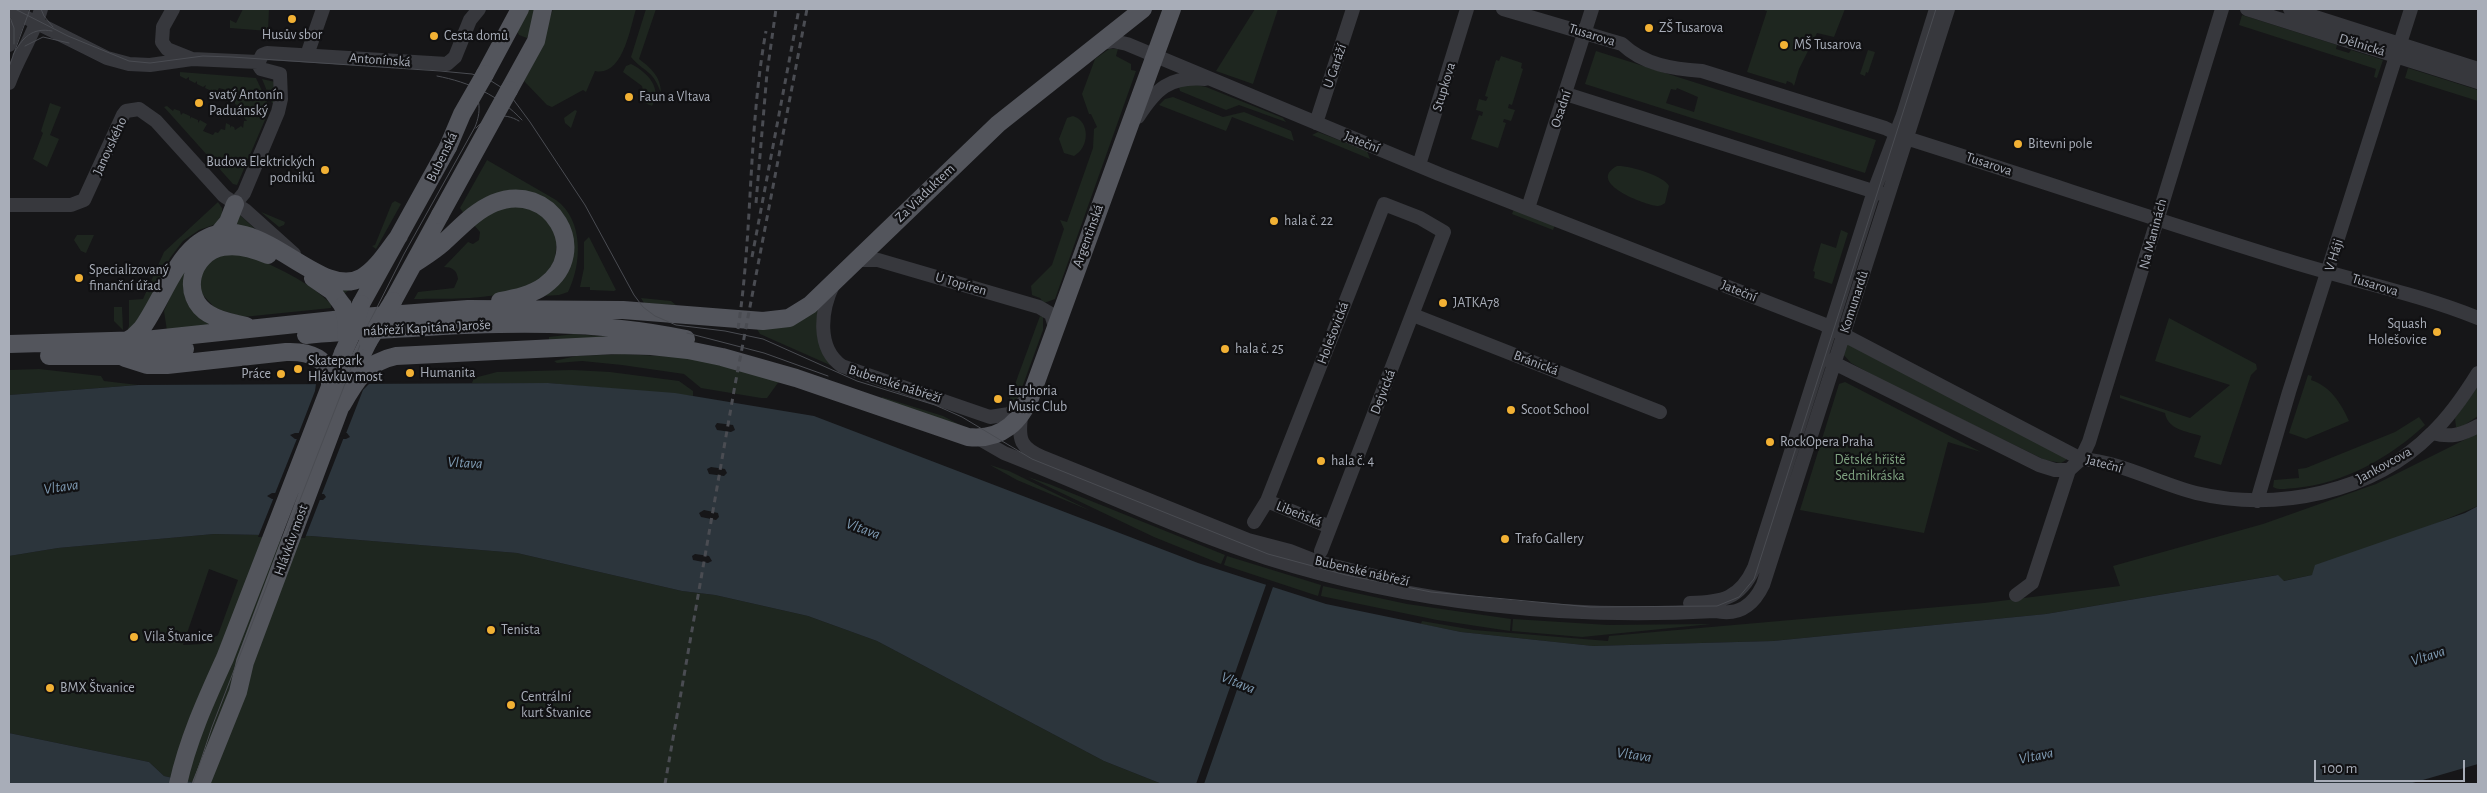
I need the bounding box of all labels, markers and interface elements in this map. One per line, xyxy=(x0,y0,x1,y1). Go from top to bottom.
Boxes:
marker: Husův sbor xyxy=(286,13,298,25)
street label: Tusarova xyxy=(1567,20,1617,50)
place label: ZŠ Tusarova xyxy=(1659,20,1723,36)
marker: ZŠ Tusarova xyxy=(1643,22,1655,34)
place label: Husův sbor xyxy=(262,27,322,43)
place label: Cesta domů xyxy=(444,28,508,44)
marker: Cesta domů xyxy=(428,30,440,42)
street label: Dělnická xyxy=(2337,30,2387,60)
place label: MŠ Tusarova xyxy=(1794,37,1862,53)
marker: MŠ Tusarova xyxy=(1778,39,1790,51)
street label: U Garáží xyxy=(1320,42,1350,90)
street label: Antonínská xyxy=(349,49,411,71)
street label: Stupkova xyxy=(1429,60,1459,114)
place label: svatý Antonín Paduánský xyxy=(209,87,283,120)
street label: Osadní xyxy=(1547,88,1575,130)
place label: Faun a Vltava xyxy=(639,89,711,105)
marker: Faun a Vltava xyxy=(623,91,635,103)
marker: svatý Antonín Paduánský xyxy=(193,97,205,109)
street label: Janovského xyxy=(89,114,131,178)
street label: Jateční xyxy=(1342,127,1382,157)
street label: Bubenská xyxy=(423,129,461,185)
place label: Bitevni pole xyxy=(2028,136,2092,152)
marker: Bitevni pole xyxy=(2012,138,2024,150)
street label: Tusarova xyxy=(1964,149,2014,179)
place label: Budova Elektrických podniků xyxy=(206,154,315,186)
street label: Za Viaduktem xyxy=(892,160,958,226)
marker: Budova Elektrických podniků xyxy=(319,164,331,176)
street label: Na Maninách xyxy=(2136,197,2170,271)
street label: Argentinská xyxy=(1069,202,1107,270)
place label: hala č. 22 xyxy=(1284,213,1333,229)
marker: hala č. 22 xyxy=(1268,215,1280,227)
street label: V Háji xyxy=(2321,237,2347,273)
place label: Specializovaný finanční úřad xyxy=(89,262,169,294)
street label: U Topíren xyxy=(933,269,989,299)
street label: Komunardů xyxy=(1836,269,1872,335)
street label: Tusarova xyxy=(2350,270,2400,300)
marker: Specializovaný finanční úřad xyxy=(73,272,85,284)
street label: Jateční xyxy=(1719,276,1759,306)
place label: JATKA78 xyxy=(1453,295,1500,311)
marker: JATKA78 xyxy=(1437,297,1449,309)
street label: Holešovická xyxy=(1313,300,1353,366)
street label: nábřeží Kapitána Jaroše xyxy=(363,316,491,340)
place label: Squash Holešovice xyxy=(2368,316,2427,348)
marker: Squash Holešovice xyxy=(2431,326,2443,338)
place label: hala č. 25 xyxy=(1235,341,1284,357)
marker: hala č. 25 xyxy=(1219,343,1231,355)
street label: Bránická xyxy=(1511,347,1561,379)
place label: Skatepark Hlávkův most xyxy=(308,353,383,386)
street label: Bubenské nábřeží xyxy=(847,361,943,407)
marker: Skatepark Hlávkův most xyxy=(292,363,304,375)
place label: Humanita xyxy=(420,365,476,381)
place label: Práce xyxy=(241,366,271,382)
marker: Humanita xyxy=(404,367,416,379)
street label: Dejvická xyxy=(1367,367,1399,417)
marker: Práce xyxy=(275,368,287,380)
place label: Euphoria Music Club xyxy=(1008,383,1067,416)
marker: Euphoria Music Club xyxy=(992,393,1004,405)
place label: Scoot School xyxy=(1521,402,1589,418)
marker: Scoot School xyxy=(1505,404,1517,416)
place label: RockOpera Praha xyxy=(1780,434,1873,450)
marker: RockOpera Praha xyxy=(1764,436,1776,448)
street label: Jankovcova xyxy=(2354,443,2414,487)
street label: Jateční xyxy=(2084,451,2124,477)
park label: Dětské hřiště Sedmikráska xyxy=(1834,452,1906,484)
water label: Vltava xyxy=(447,453,483,473)
place label: hala č. 4 xyxy=(1331,453,1374,469)
marker: hala č. 4 xyxy=(1315,455,1327,467)
water label: Vltava xyxy=(42,476,80,498)
street label: Libeňská xyxy=(1274,497,1324,531)
street label: Hlávkův most xyxy=(270,502,312,578)
water label: Vltava xyxy=(843,515,883,543)
place label: Trafo Gallery xyxy=(1515,531,1584,547)
marker: Trafo Gallery xyxy=(1499,533,1511,545)
street label: Bubenské nábřeží xyxy=(1313,552,1411,590)
place label: Tenista xyxy=(501,622,540,638)
marker: Tenista xyxy=(485,624,497,636)
place label: Vila Štvanice xyxy=(144,629,213,645)
marker: Vila Štvanice xyxy=(128,631,140,643)
water label: Vltava xyxy=(2409,642,2447,670)
water label: Vltava xyxy=(1218,668,1258,698)
place label: BMX Štvanice xyxy=(60,680,135,696)
marker: BMX Štvanice xyxy=(44,682,56,694)
place label: Centrální kurt Štvanice xyxy=(521,689,591,722)
marker: Centrální kurt Štvanice xyxy=(505,699,517,711)
water label: Vltava xyxy=(1615,744,1653,766)
water label: Vltava xyxy=(2017,744,2055,768)
scale bar xyxy=(2317,750,2468,782)
text: 100 m xyxy=(2322,761,2357,776)

